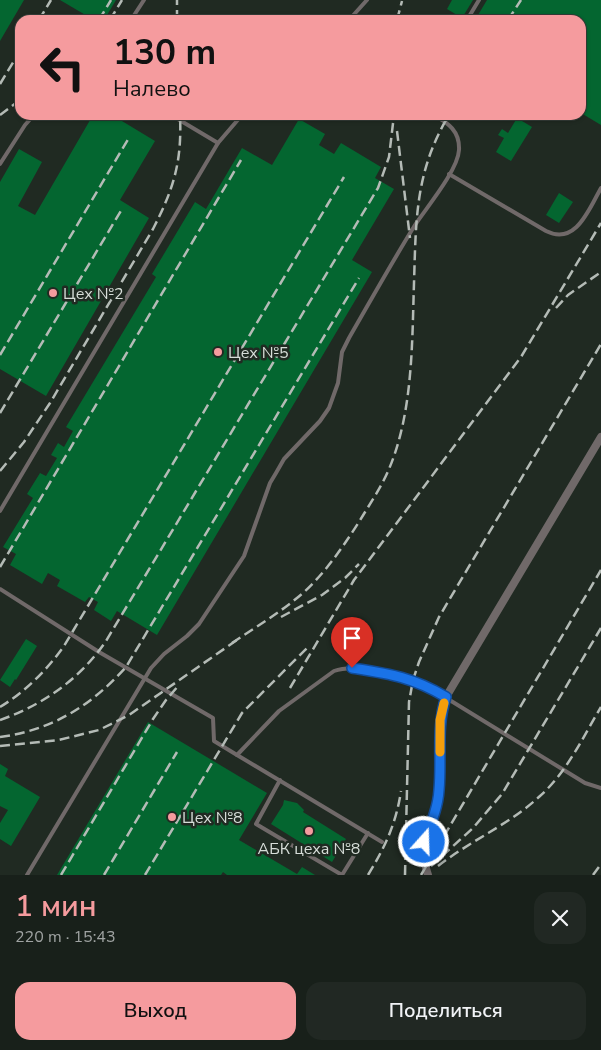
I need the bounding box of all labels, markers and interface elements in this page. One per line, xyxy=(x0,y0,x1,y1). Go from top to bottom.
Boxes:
text: 130 m xyxy=(113,29,216,76)
icon: left xyxy=(30,35,95,100)
text: Налево xyxy=(113,74,191,104)
place label: Цех №2 xyxy=(63,283,124,305)
marker: Цех №2 xyxy=(47,287,59,299)
place label: Цех №5 xyxy=(228,342,289,364)
marker: Цех №5 xyxy=(212,346,224,358)
pin xyxy=(331,617,373,668)
icon: arrive xyxy=(338,624,366,652)
place label: Цех №8 xyxy=(182,807,243,829)
marker: Цех №8 xyxy=(166,811,178,823)
position arrow xyxy=(397,815,449,867)
marker: АБК цеха №8 xyxy=(303,825,315,837)
place label: АБК цеха №8 xyxy=(258,838,360,860)
text: 1 мин xyxy=(15,886,97,927)
button: close xyxy=(534,892,586,944)
text: 220 m · 15:43 xyxy=(15,926,116,948)
button: Выход xyxy=(15,982,296,1040)
button: Поделиться xyxy=(306,982,586,1040)

